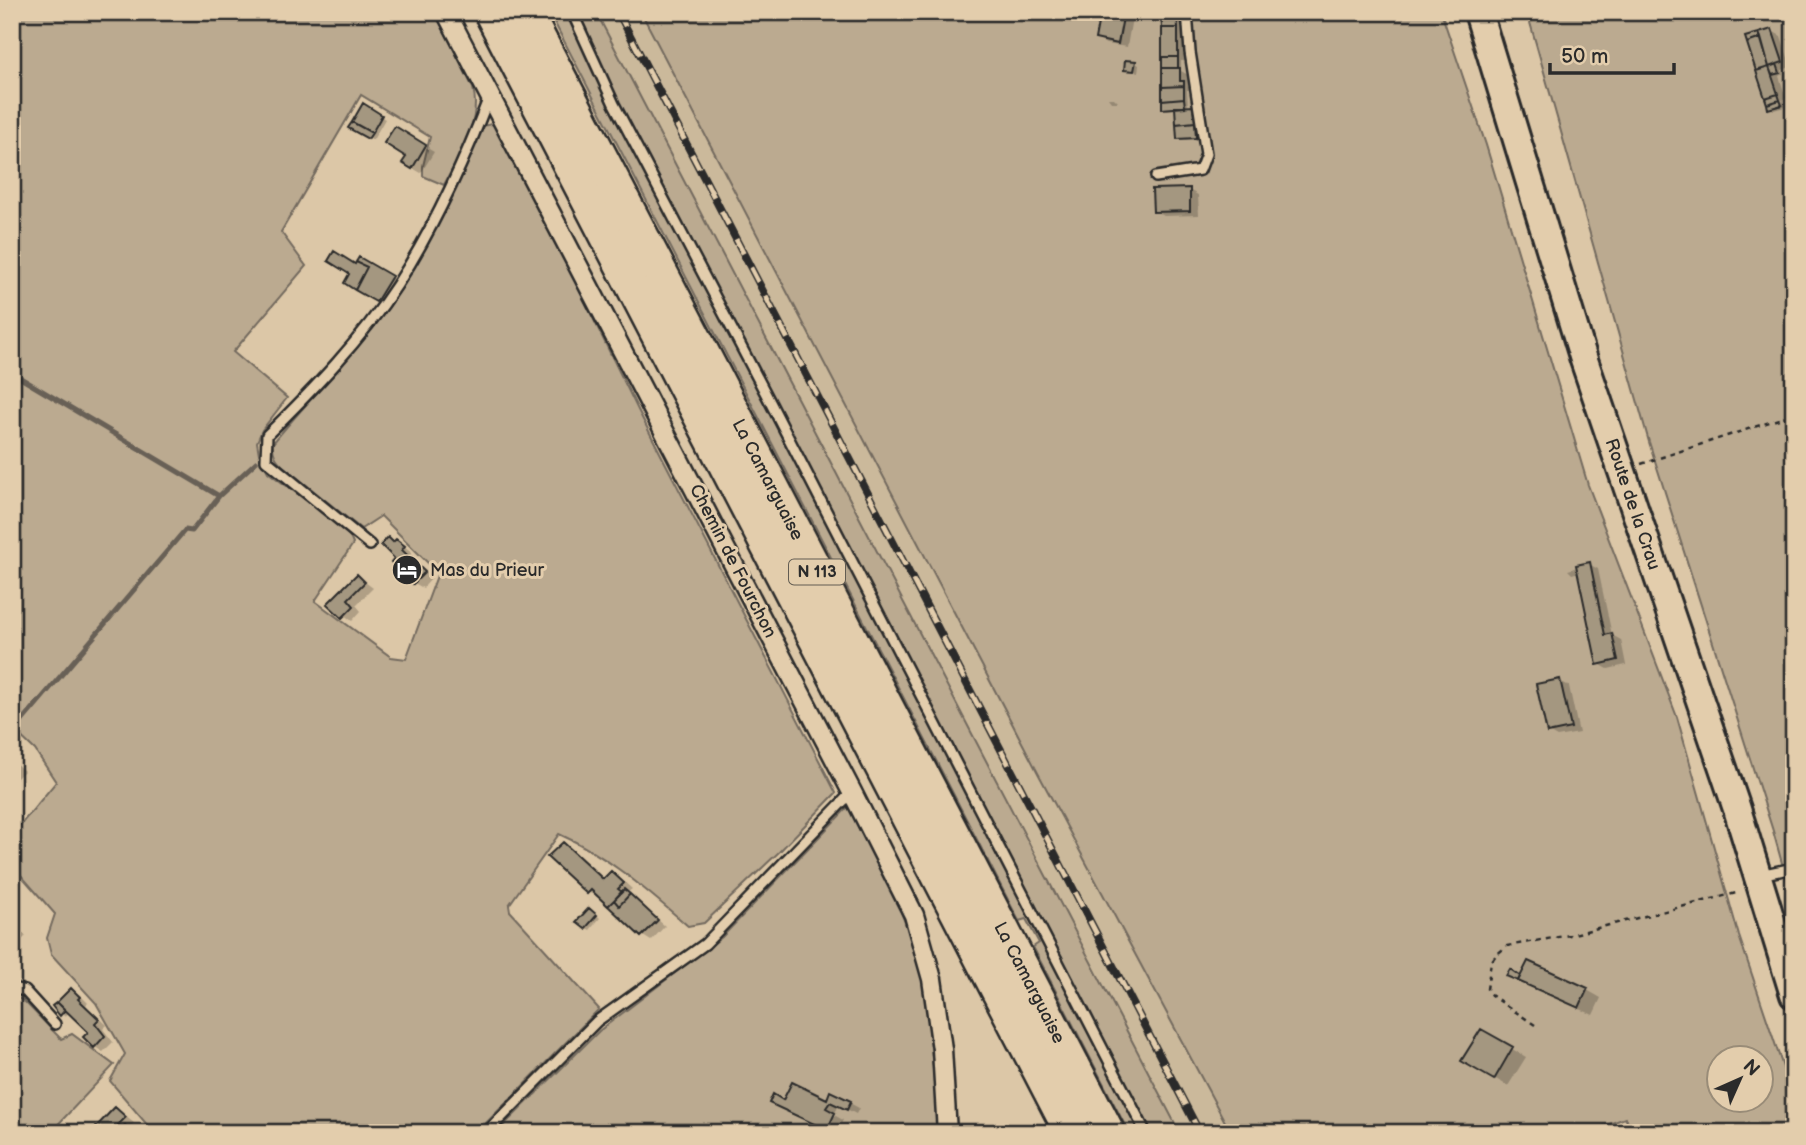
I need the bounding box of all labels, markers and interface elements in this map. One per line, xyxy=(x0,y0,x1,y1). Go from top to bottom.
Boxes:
scale bar xyxy=(1550,32,1675,76)
text: 50 m xyxy=(1561,44,1608,69)
street label: La Camarguaise xyxy=(728,415,808,544)
street label: Route de la Crau xyxy=(1601,436,1665,573)
street label: Chemin de Fourchon xyxy=(685,481,781,641)
hotel icon: Mas du Prieur xyxy=(390,553,424,587)
road number: N 113 xyxy=(789,559,845,584)
place label: Mas du Prieur xyxy=(430,560,544,581)
street label: La Camarguaise xyxy=(990,918,1070,1047)
north arrow xyxy=(1704,1044,1774,1114)
text: N xyxy=(1738,1055,1764,1081)

